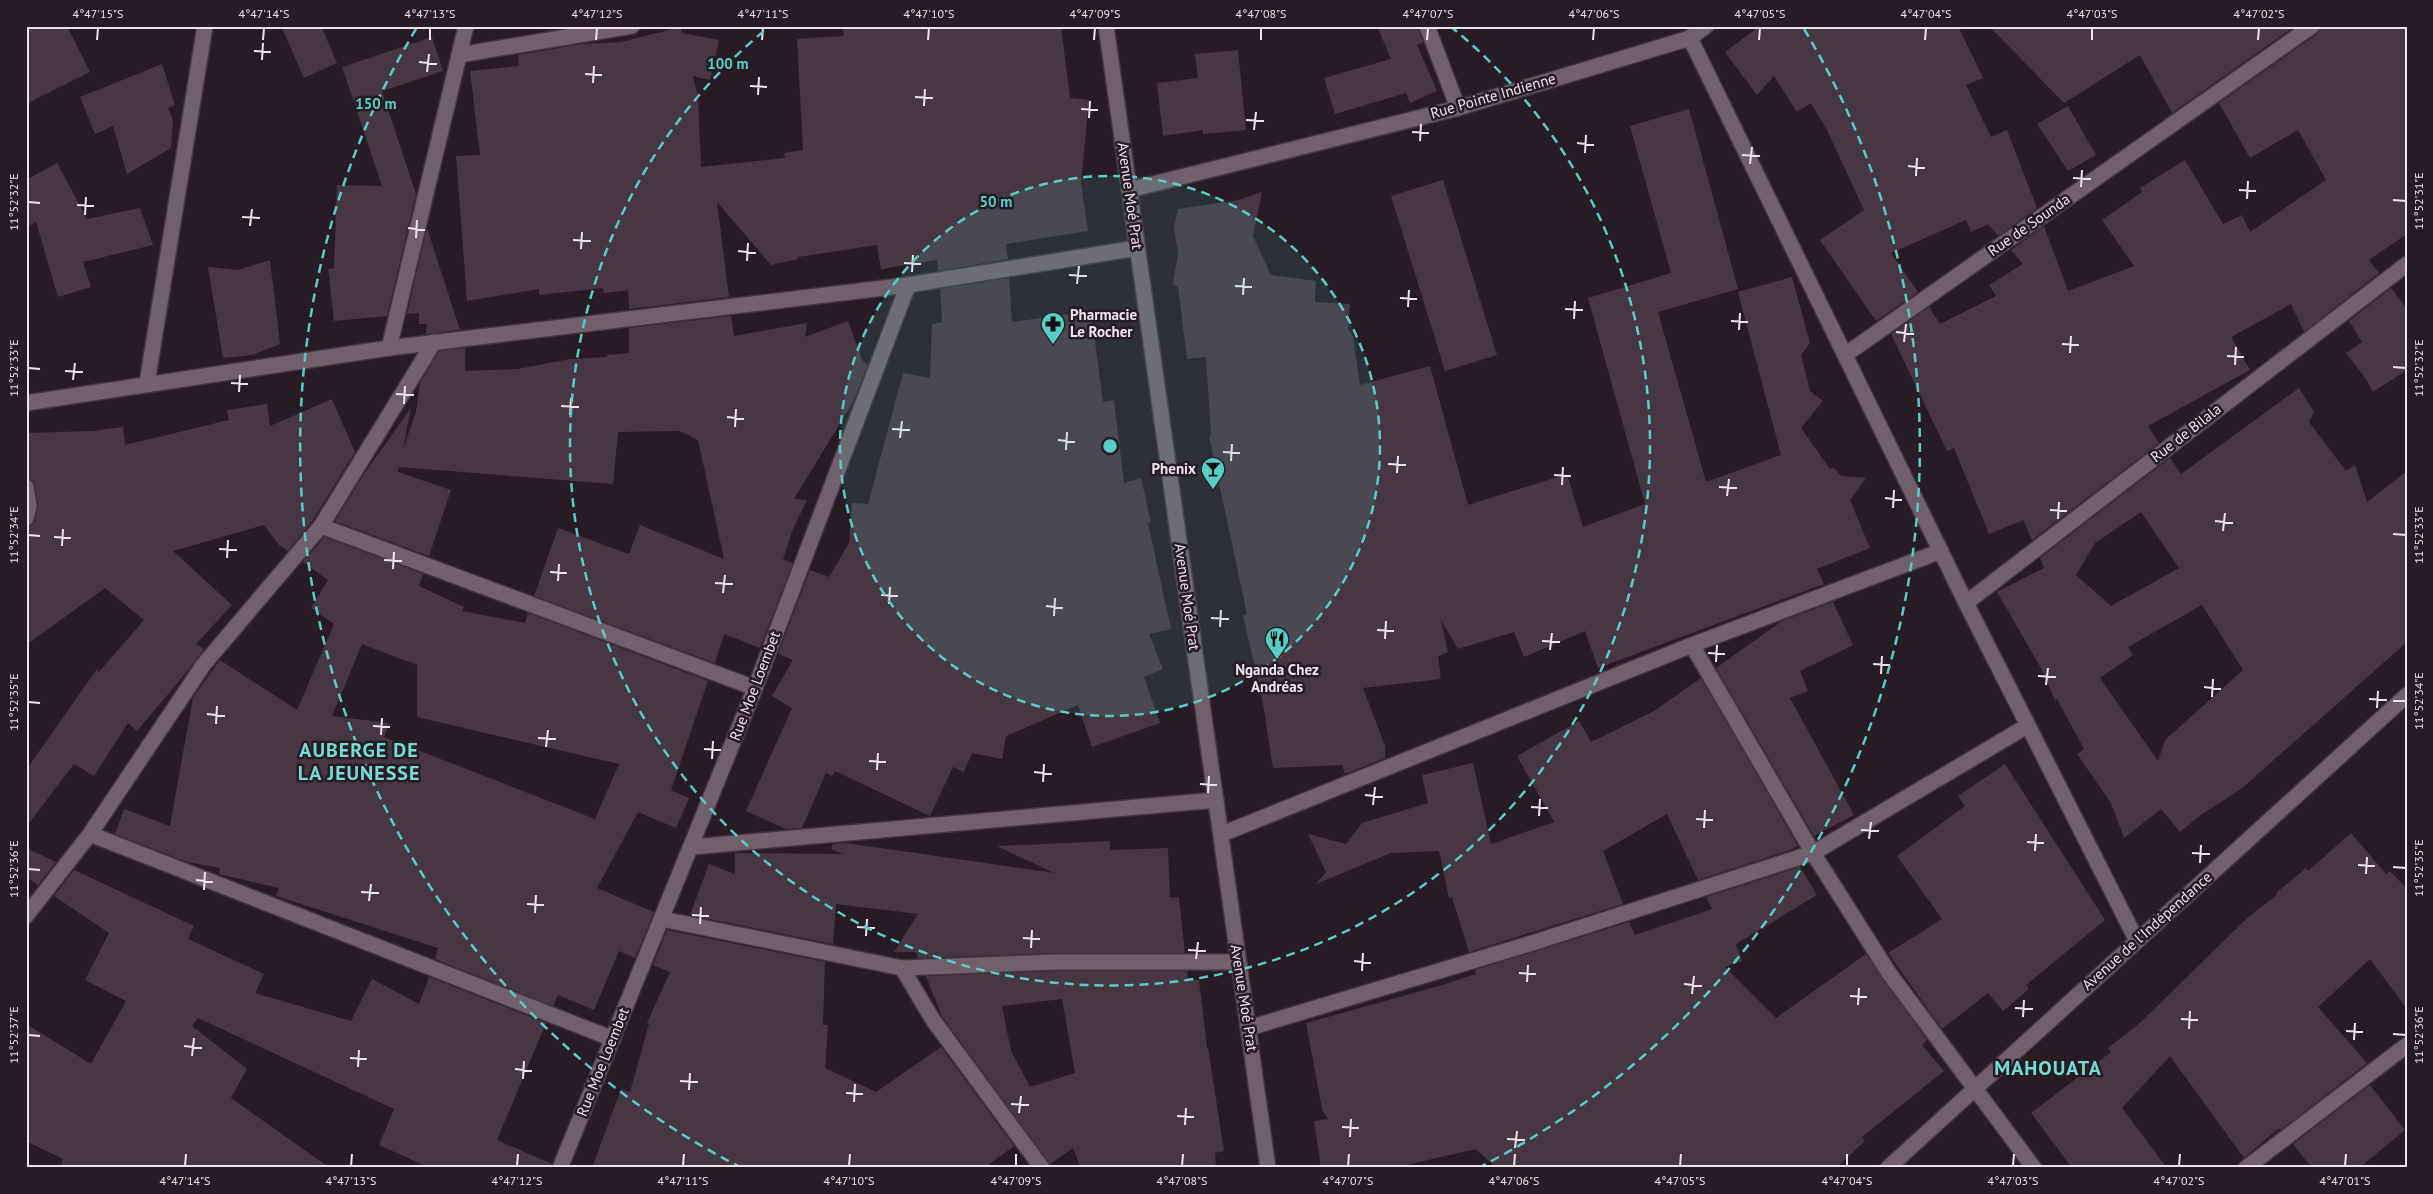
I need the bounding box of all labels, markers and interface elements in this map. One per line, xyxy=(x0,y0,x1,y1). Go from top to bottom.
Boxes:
text: 4°47'15"S xyxy=(73,6,123,21)
text: 4°47'14"S xyxy=(239,6,289,21)
text: 4°47'13"S xyxy=(405,6,455,21)
text: 4°47'12"S xyxy=(572,6,622,21)
text: 4°47'11"S xyxy=(738,6,788,21)
text: 4°47'10"S xyxy=(904,6,954,21)
text: 4°47'09"S xyxy=(1070,6,1120,21)
text: 4°47'08"S xyxy=(1236,6,1286,21)
text: 4°47'07"S xyxy=(1403,6,1453,21)
text: 4°47'06"S xyxy=(1569,6,1619,21)
text: 4°47'05"S xyxy=(1735,6,1785,21)
text: 4°47'04"S xyxy=(1901,6,1951,21)
text: 4°47'03"S xyxy=(2067,6,2117,21)
text: 4°47'02"S xyxy=(2234,6,2284,21)
text: 100 m xyxy=(707,54,749,73)
street label: Rue Pointe Indienne xyxy=(1428,69,1558,122)
text: 150 m xyxy=(355,94,397,113)
street label: Avenue Moé Prat xyxy=(1114,141,1147,251)
text: 11°52'31"E xyxy=(2411,172,2426,230)
text: 11°52'32"E xyxy=(6,173,21,231)
street label: Rue de Sounda xyxy=(1984,189,2073,260)
text: 50 m xyxy=(980,192,1012,211)
place label: Pharmacie Le Rocher xyxy=(1070,305,1138,341)
pharmacy icon: Pharmacie Le Rocher xyxy=(1040,311,1066,345)
text: 11°52'33"E xyxy=(6,339,21,397)
text: 11°52'32"E xyxy=(2411,339,2426,397)
street label: Rue de Bilala xyxy=(2147,399,2225,466)
centre of rings xyxy=(1101,437,1119,455)
bar icon: Phenix xyxy=(1200,456,1226,490)
place label: Phenix xyxy=(1152,459,1196,478)
text: 11°52'34"E xyxy=(6,506,21,564)
text: 11°52'33"E xyxy=(2411,506,2426,564)
street label: Avenue Moé Prat xyxy=(1171,542,1204,652)
restaurant icon: Nganda Chez Andréas xyxy=(1264,626,1290,660)
street label: Rue Moe Loembet xyxy=(725,628,784,743)
place label: Nganda Chez Andréas xyxy=(1235,660,1319,696)
text: 11°52'34"E xyxy=(2411,672,2426,730)
text: 11°52'35"E xyxy=(6,673,21,731)
district label: AUBERGE DE LA JEUNESSE xyxy=(298,737,420,786)
text: 11°52'35"E xyxy=(2411,839,2426,897)
text: 11°52'36"E xyxy=(6,840,21,898)
street label: Avenue de l'Indépendance xyxy=(2078,867,2216,994)
street label: Avenue Moé Prat xyxy=(1227,943,1262,1053)
street label: Rue Moe Loembet xyxy=(572,1005,633,1119)
text: 11°52'37"E xyxy=(6,1006,21,1064)
text: 11°52'36"E xyxy=(2411,1006,2426,1064)
district label: MAHOUATA xyxy=(1994,1055,2102,1081)
text: 4°47'14"S xyxy=(160,1173,210,1188)
text: 4°47'13"S xyxy=(326,1173,376,1188)
text: 4°47'12"S xyxy=(492,1173,542,1188)
text: 4°47'11"S xyxy=(658,1173,708,1188)
text: 4°47'10"S xyxy=(824,1173,874,1188)
text: 4°47'09"S xyxy=(991,1173,1041,1188)
text: 4°47'08"S xyxy=(1157,1173,1207,1188)
text: 4°47'07"S xyxy=(1323,1173,1373,1188)
text: 4°47'06"S xyxy=(1489,1173,1539,1188)
text: 4°47'05"S xyxy=(1655,1173,1705,1188)
text: 4°47'04"S xyxy=(1822,1173,1872,1188)
text: 4°47'03"S xyxy=(1988,1173,2038,1188)
text: 4°47'02"S xyxy=(2154,1173,2204,1188)
text: 4°47'01"S xyxy=(2320,1173,2370,1188)

